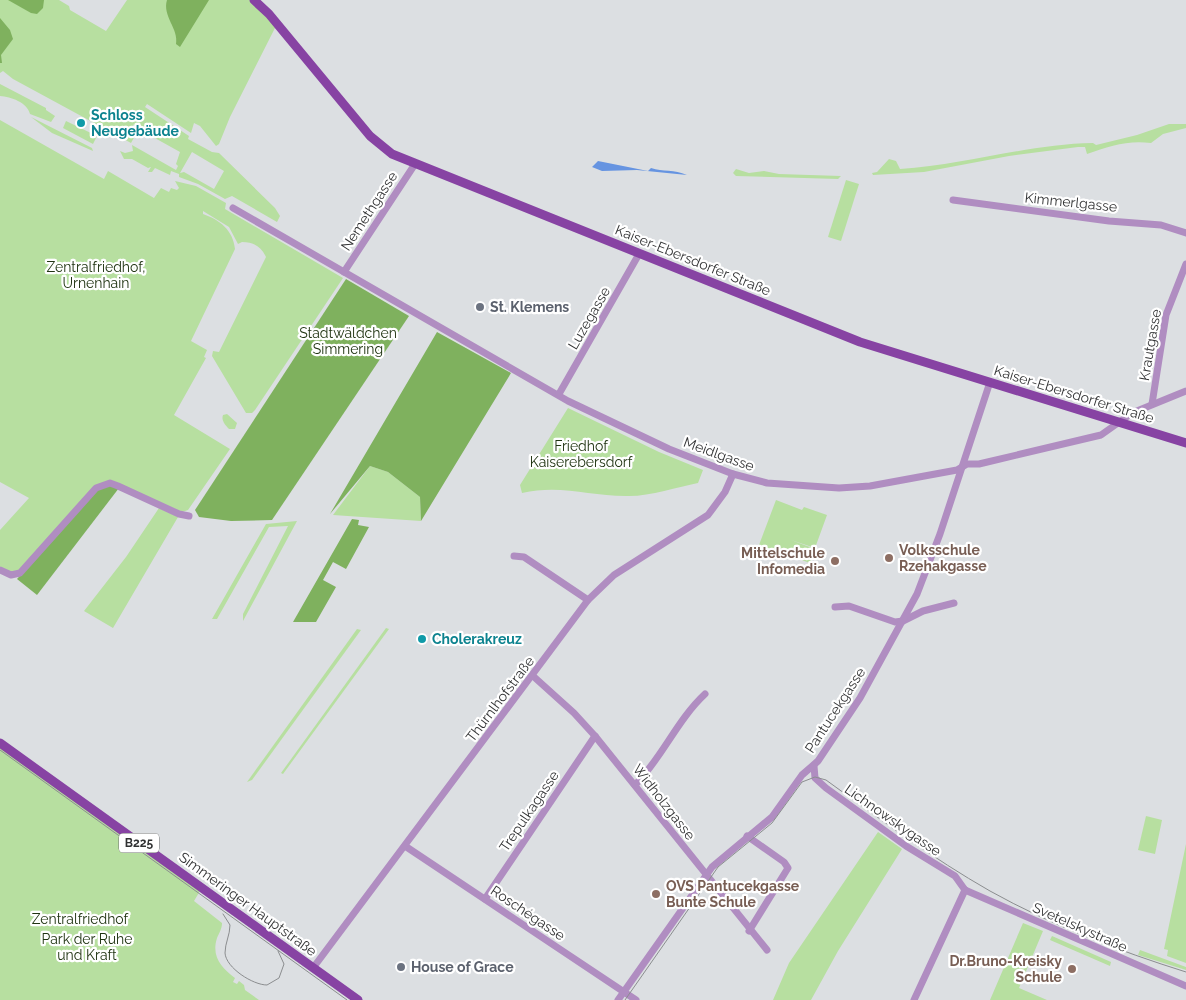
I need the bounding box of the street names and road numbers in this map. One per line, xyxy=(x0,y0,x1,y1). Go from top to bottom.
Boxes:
street label: Nemethgasse xyxy=(338,169,400,253)
street label: Kimmerlgasse xyxy=(1024,189,1118,215)
street label: Kaiser-Ebersdorfer Straße xyxy=(613,221,773,299)
street label: Luzegasse xyxy=(565,284,613,352)
street label: Krautgasse xyxy=(1136,308,1164,382)
street label: Kaiser-Ebersdorfer Straße xyxy=(992,362,1156,426)
street label: Meidlgasse xyxy=(682,434,756,474)
street label: Thürnlhofstraße xyxy=(463,653,537,745)
street label: Pantucekgasse xyxy=(802,664,868,756)
street label: Widholzgasse xyxy=(630,761,698,843)
street label: Trepulkagasse xyxy=(496,768,562,854)
street label: Lichnowskygasse xyxy=(842,781,944,859)
road number: B225 xyxy=(119,834,159,852)
street label: Simmeringer Hauptstraße xyxy=(176,849,320,959)
street label: Roschégasse xyxy=(488,882,568,944)
street label: Svetelskystraße xyxy=(1030,899,1130,955)

